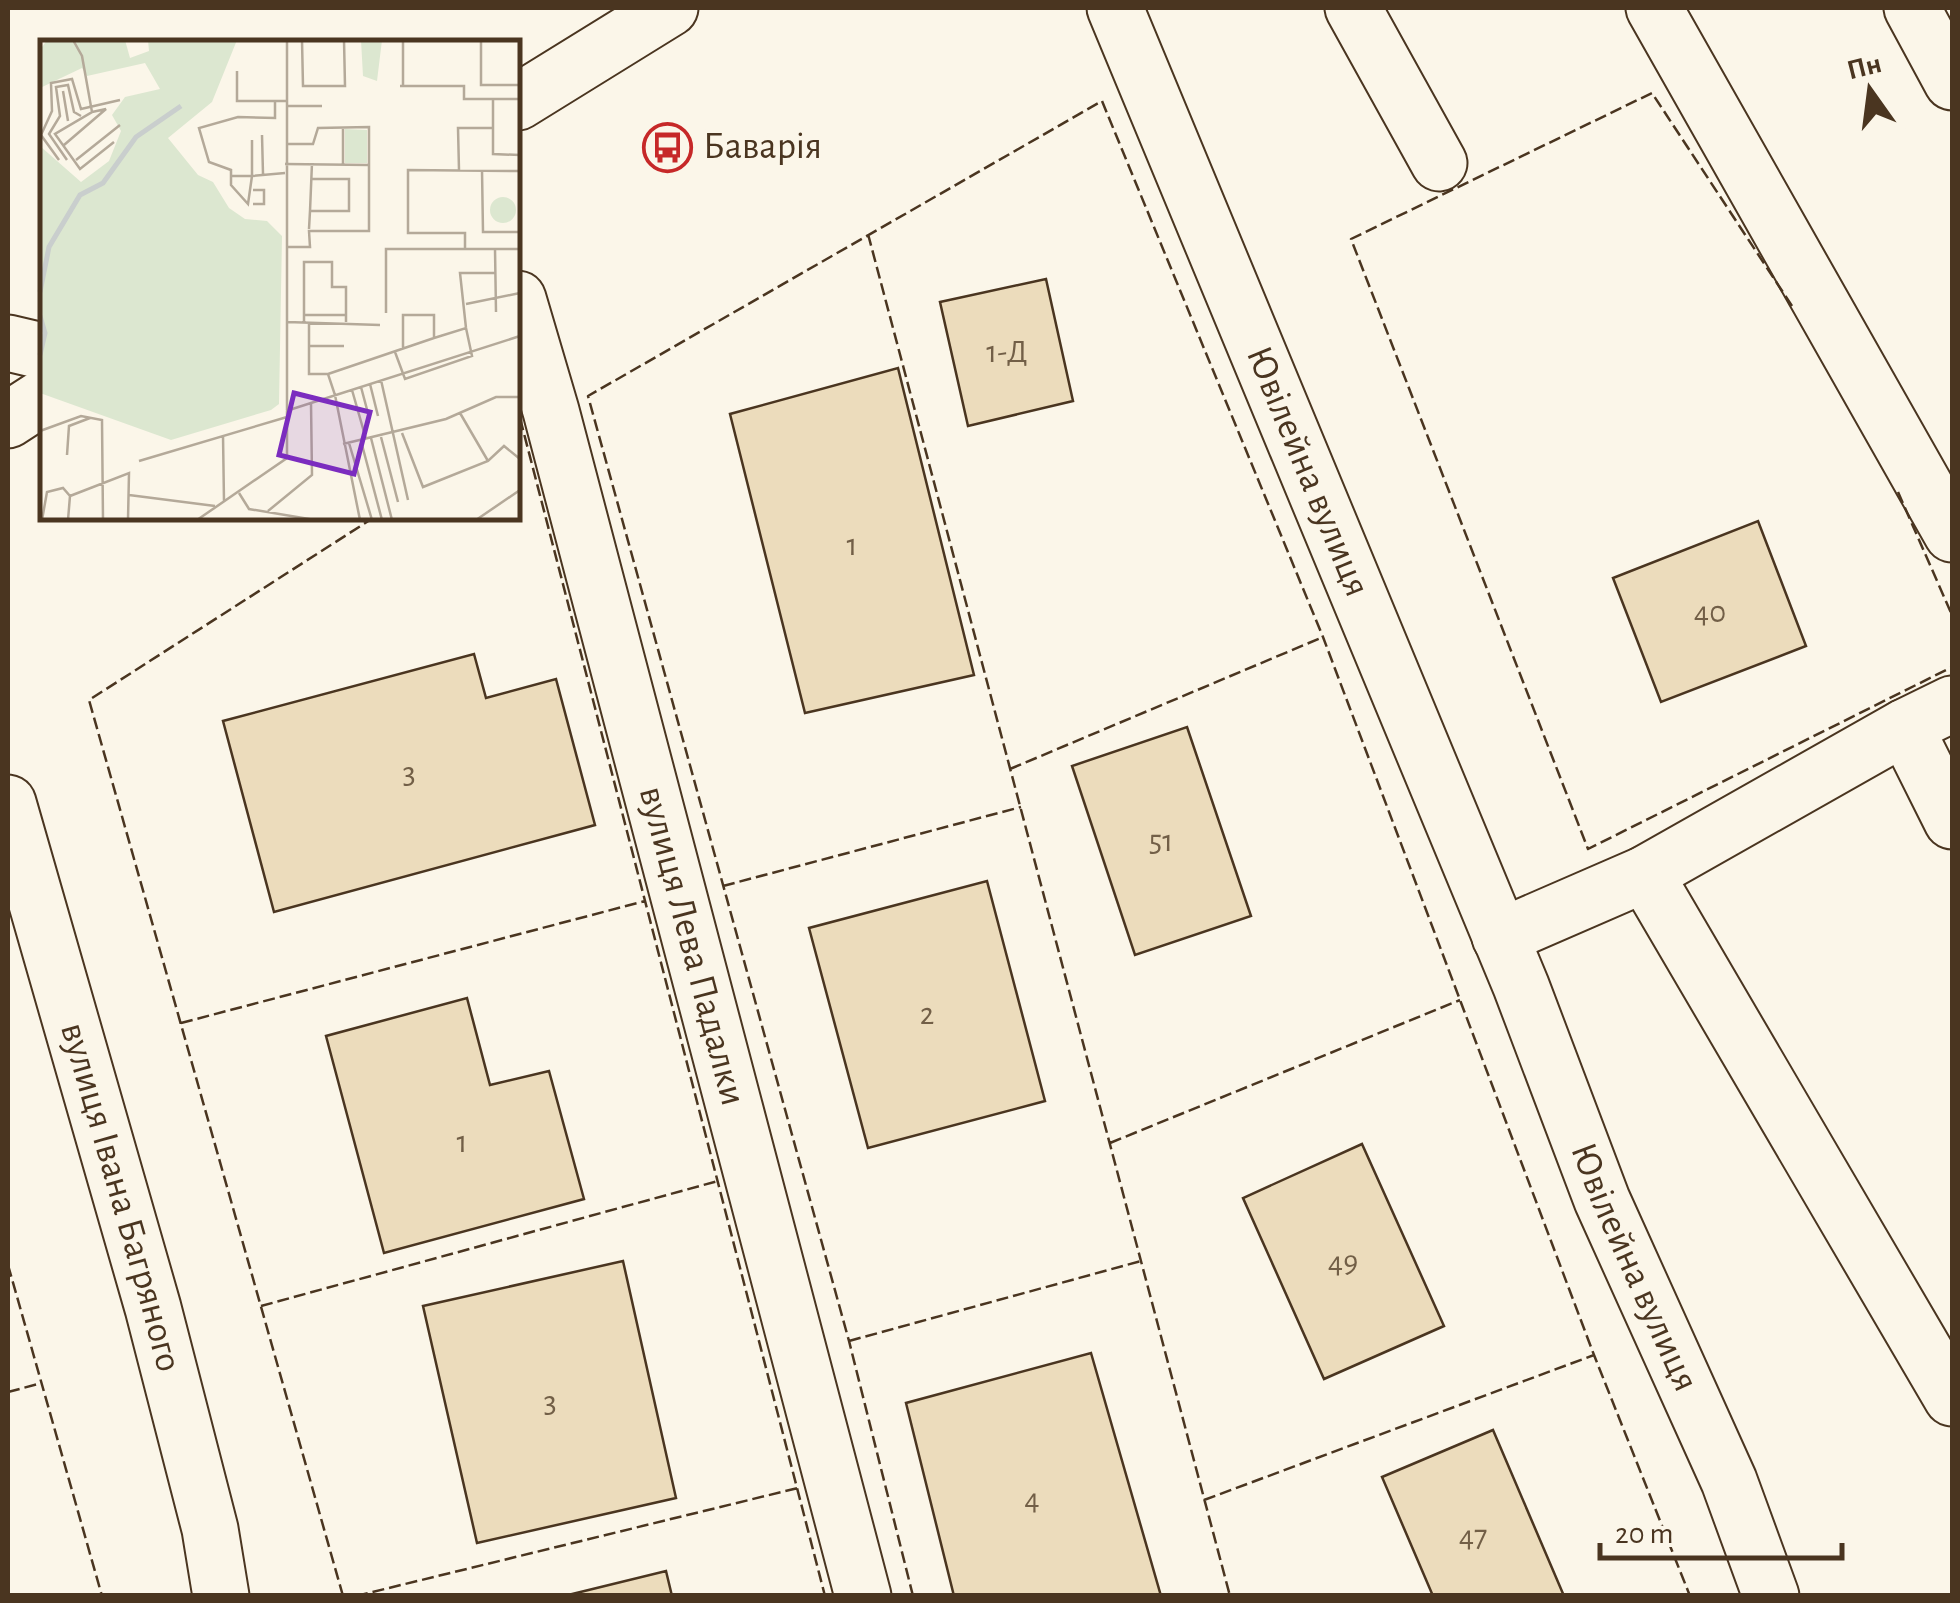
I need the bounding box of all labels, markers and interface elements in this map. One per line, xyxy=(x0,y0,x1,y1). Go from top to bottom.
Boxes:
inset map xyxy=(40,40,520,520)
north arrow xyxy=(1820,40,1920,140)
text: Пн xyxy=(1844,50,1884,85)
bus stop icon: Баварія xyxy=(642,121,694,173)
place label: Баварія xyxy=(703,128,822,166)
house number: 1-Д xyxy=(986,336,1028,368)
street label: Ювілейна вулиця xyxy=(1239,341,1376,602)
house number: 1 xyxy=(846,529,858,561)
house number: 40 xyxy=(1694,596,1726,628)
house number: 3 xyxy=(402,757,416,789)
street label: вулиця Лева Падалки xyxy=(632,782,752,1110)
house number: 51 xyxy=(1149,825,1173,857)
house number: 2 xyxy=(920,998,934,1030)
street label: вулиця Івана Багряного xyxy=(53,1019,188,1376)
house number: 1 xyxy=(456,1126,468,1158)
street label: Ювілейна вулиця xyxy=(1563,1138,1705,1397)
house number: 49 xyxy=(1328,1246,1358,1278)
house number: 3 xyxy=(543,1386,557,1418)
house number: 4 xyxy=(1024,1483,1040,1515)
scale bar xyxy=(1600,1498,1842,1560)
text: 20 m xyxy=(1615,1519,1673,1549)
house number: 47 xyxy=(1459,1520,1487,1552)

